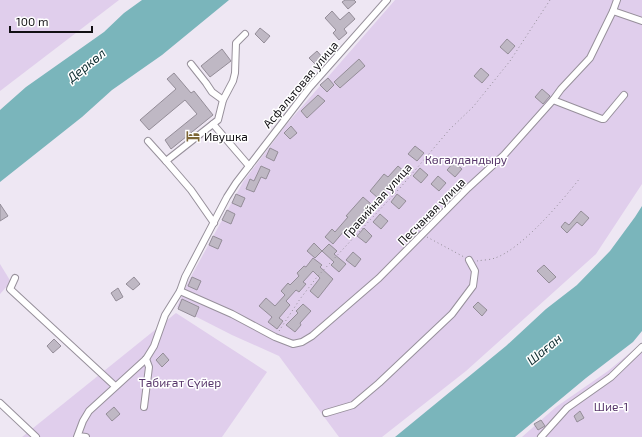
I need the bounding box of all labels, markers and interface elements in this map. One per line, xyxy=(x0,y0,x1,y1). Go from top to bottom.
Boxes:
scale bar xyxy=(10,8,92,34)
text: 100 m xyxy=(16,14,48,28)
street label: Асфальтовая улица xyxy=(259,38,341,131)
water label: Деркөл xyxy=(63,45,109,86)
hotel icon: Ивушка xyxy=(185,128,201,144)
place label: Ивушка xyxy=(204,129,248,144)
park label: Көгалдандыру xyxy=(425,152,508,167)
street label: Гравийная улица xyxy=(340,160,415,241)
street label: Песчаная улица xyxy=(394,174,468,248)
water label: Шаған xyxy=(523,330,565,368)
park label: Табиғат Сүйер xyxy=(139,375,221,389)
park label: Шие-1 xyxy=(594,399,628,413)

